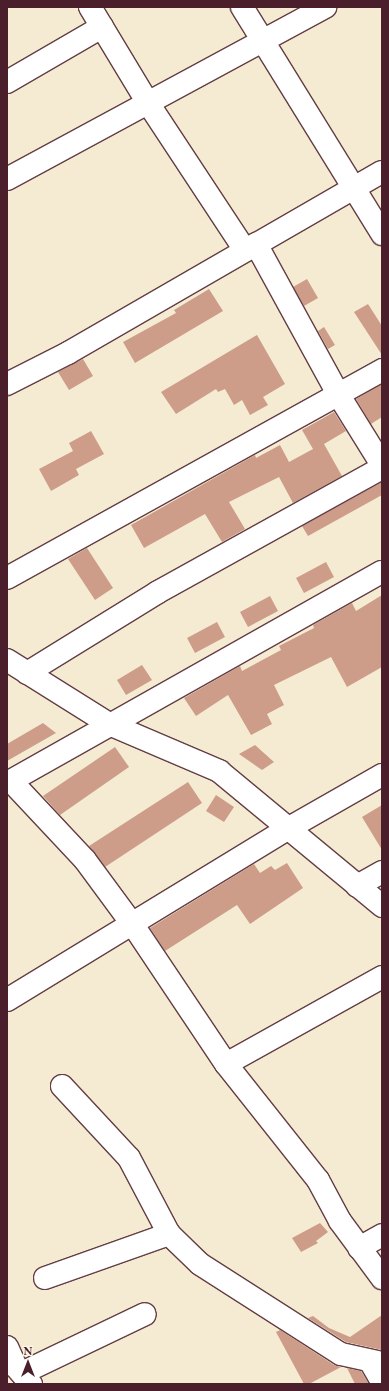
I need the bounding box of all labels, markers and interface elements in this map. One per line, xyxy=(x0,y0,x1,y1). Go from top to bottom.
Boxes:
north arrow xyxy=(8,1343,48,1383)
text: N xyxy=(24,1344,32,1358)

